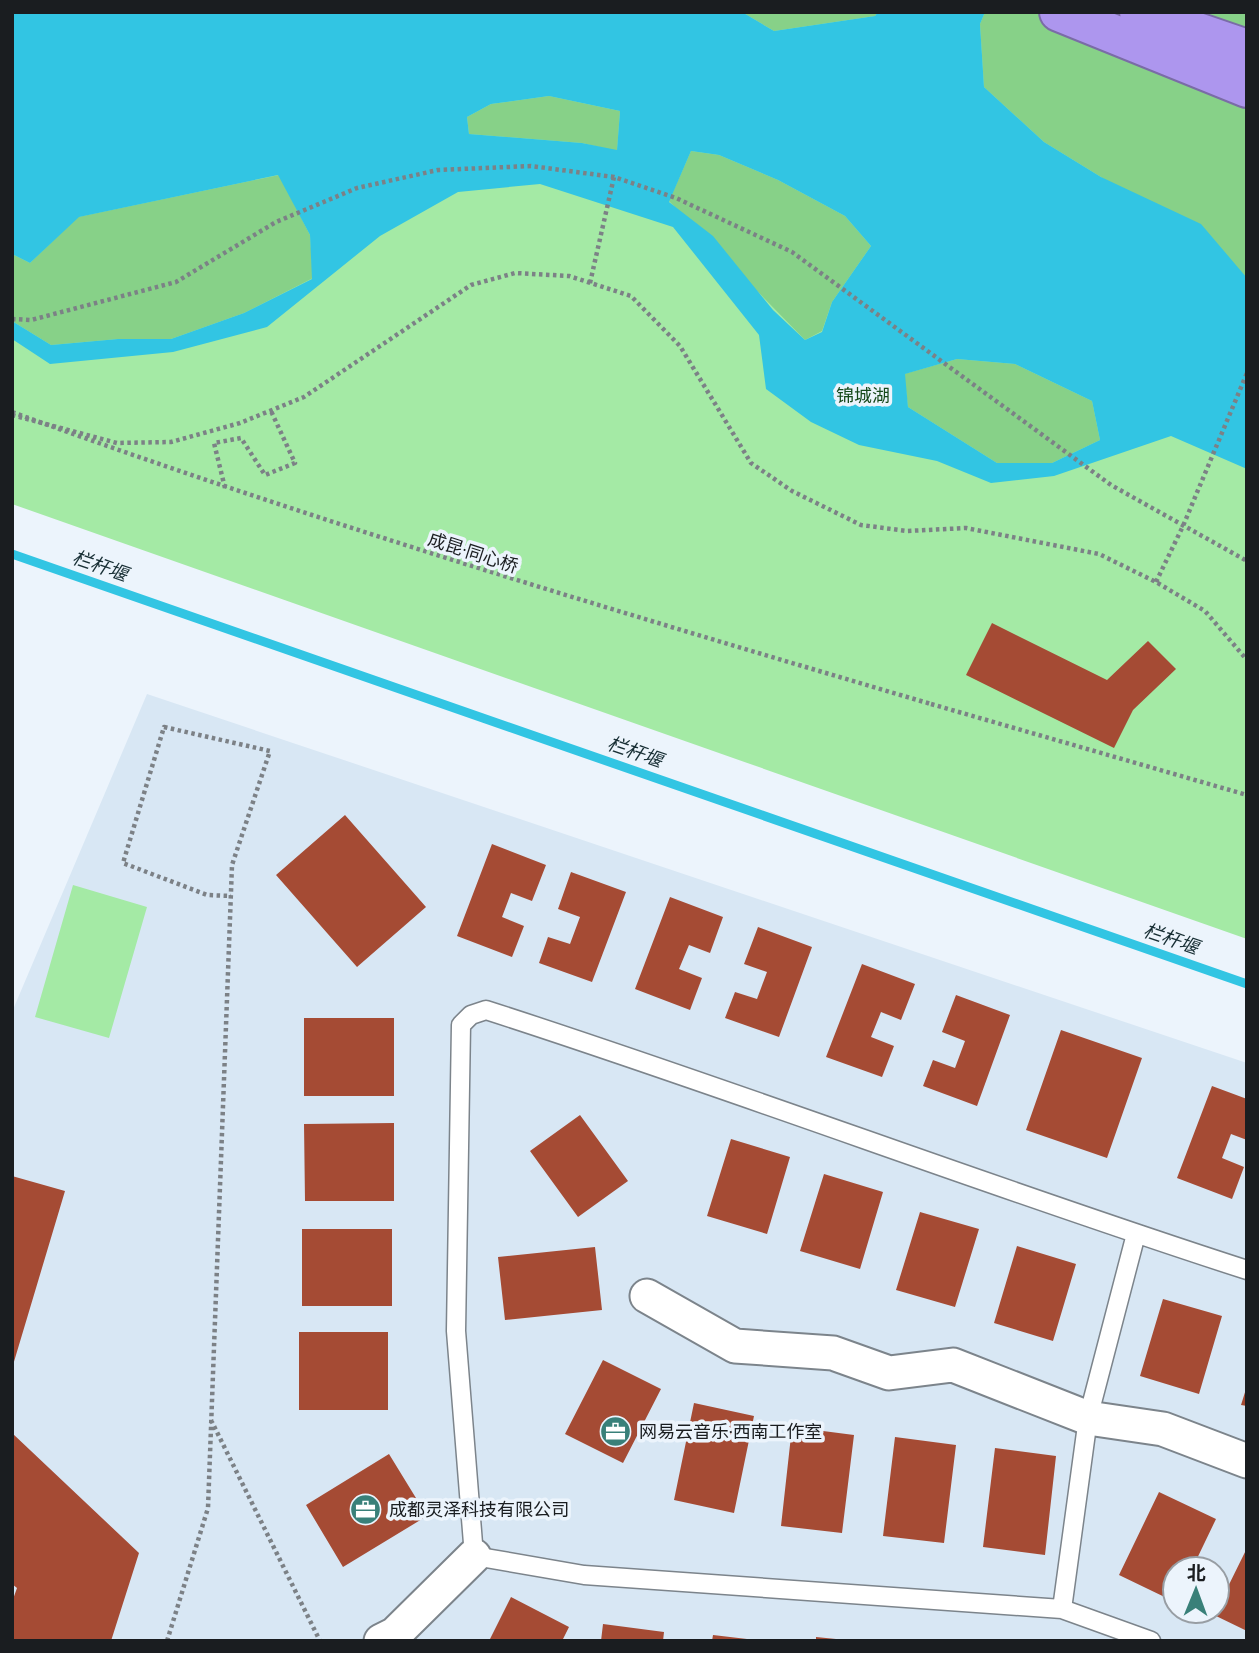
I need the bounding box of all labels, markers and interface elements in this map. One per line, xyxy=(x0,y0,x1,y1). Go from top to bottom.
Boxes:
park label: 锦城湖 xyxy=(836,384,890,408)
street label: 成昆·同心桥 xyxy=(425,527,521,579)
water label: 栏杆堰 xyxy=(69,545,134,588)
water label: 栏杆堰 xyxy=(604,731,669,774)
water label: 栏杆堰 xyxy=(1140,918,1205,961)
office icon: 网易云音乐·西南工作室 xyxy=(599,1415,633,1449)
place label: 网易云音乐·西南工作室 xyxy=(639,1420,823,1444)
office icon: 成都灵泽科技有限公司 xyxy=(349,1493,383,1527)
place label: 成都灵泽科技有限公司 xyxy=(389,1498,569,1522)
north arrow xyxy=(1161,1555,1231,1625)
text: 北 xyxy=(1187,1561,1206,1586)

